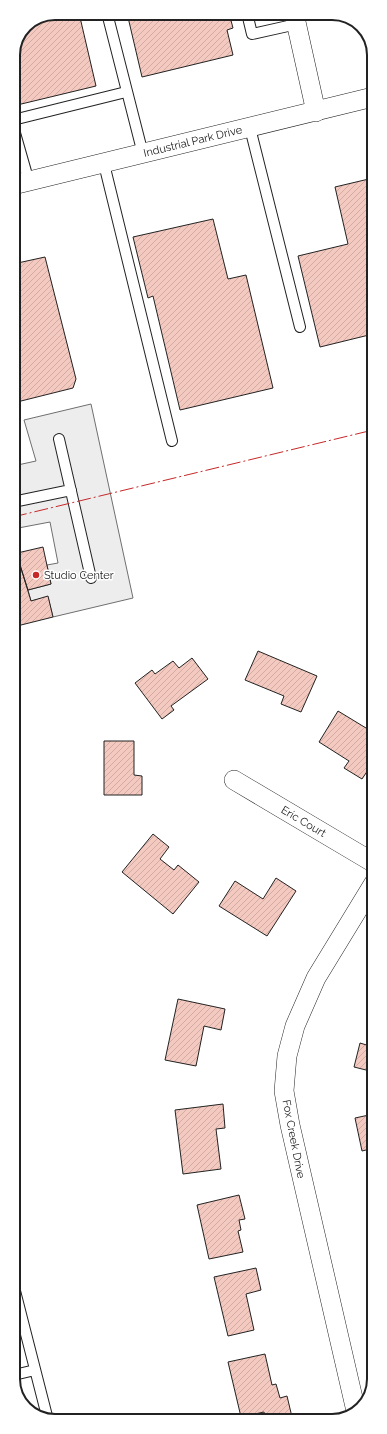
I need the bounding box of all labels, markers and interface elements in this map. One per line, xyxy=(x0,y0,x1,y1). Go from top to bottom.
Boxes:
street label: Industrial Park Drive xyxy=(142,123,244,160)
place label: Studio Center xyxy=(44,569,114,582)
marker: Studio Center xyxy=(31,570,41,580)
street label: Eric Court xyxy=(279,803,329,840)
street label: Fox Creek Drive xyxy=(280,1099,308,1180)

